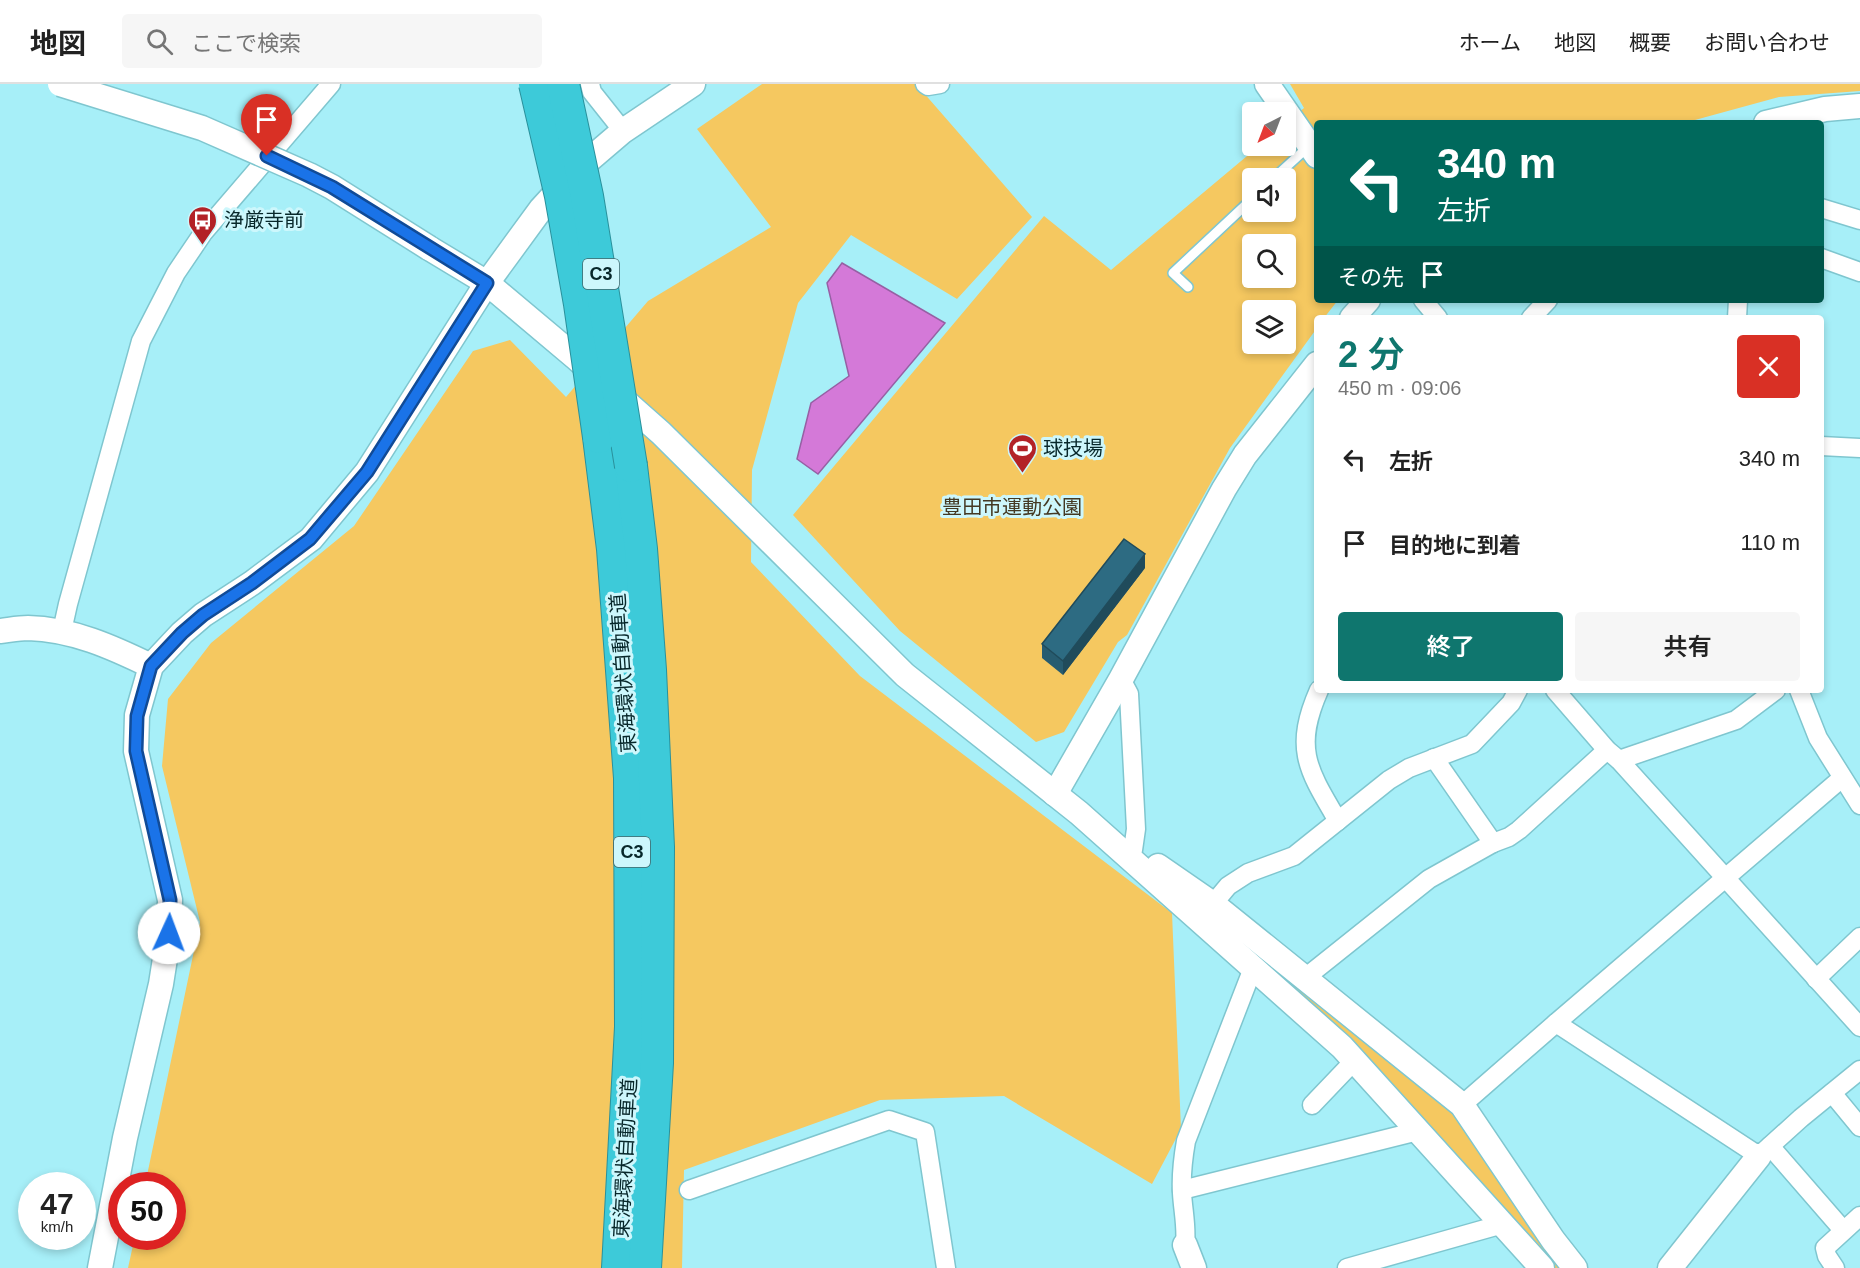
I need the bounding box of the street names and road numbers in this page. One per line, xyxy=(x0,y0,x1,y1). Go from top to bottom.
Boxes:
road number: C3 xyxy=(583,259,619,289)
street label: 東海環状自動車道 xyxy=(606,592,640,754)
road number: C3 xyxy=(614,837,650,867)
street label: 東海環状自動車道 xyxy=(610,1078,640,1238)

